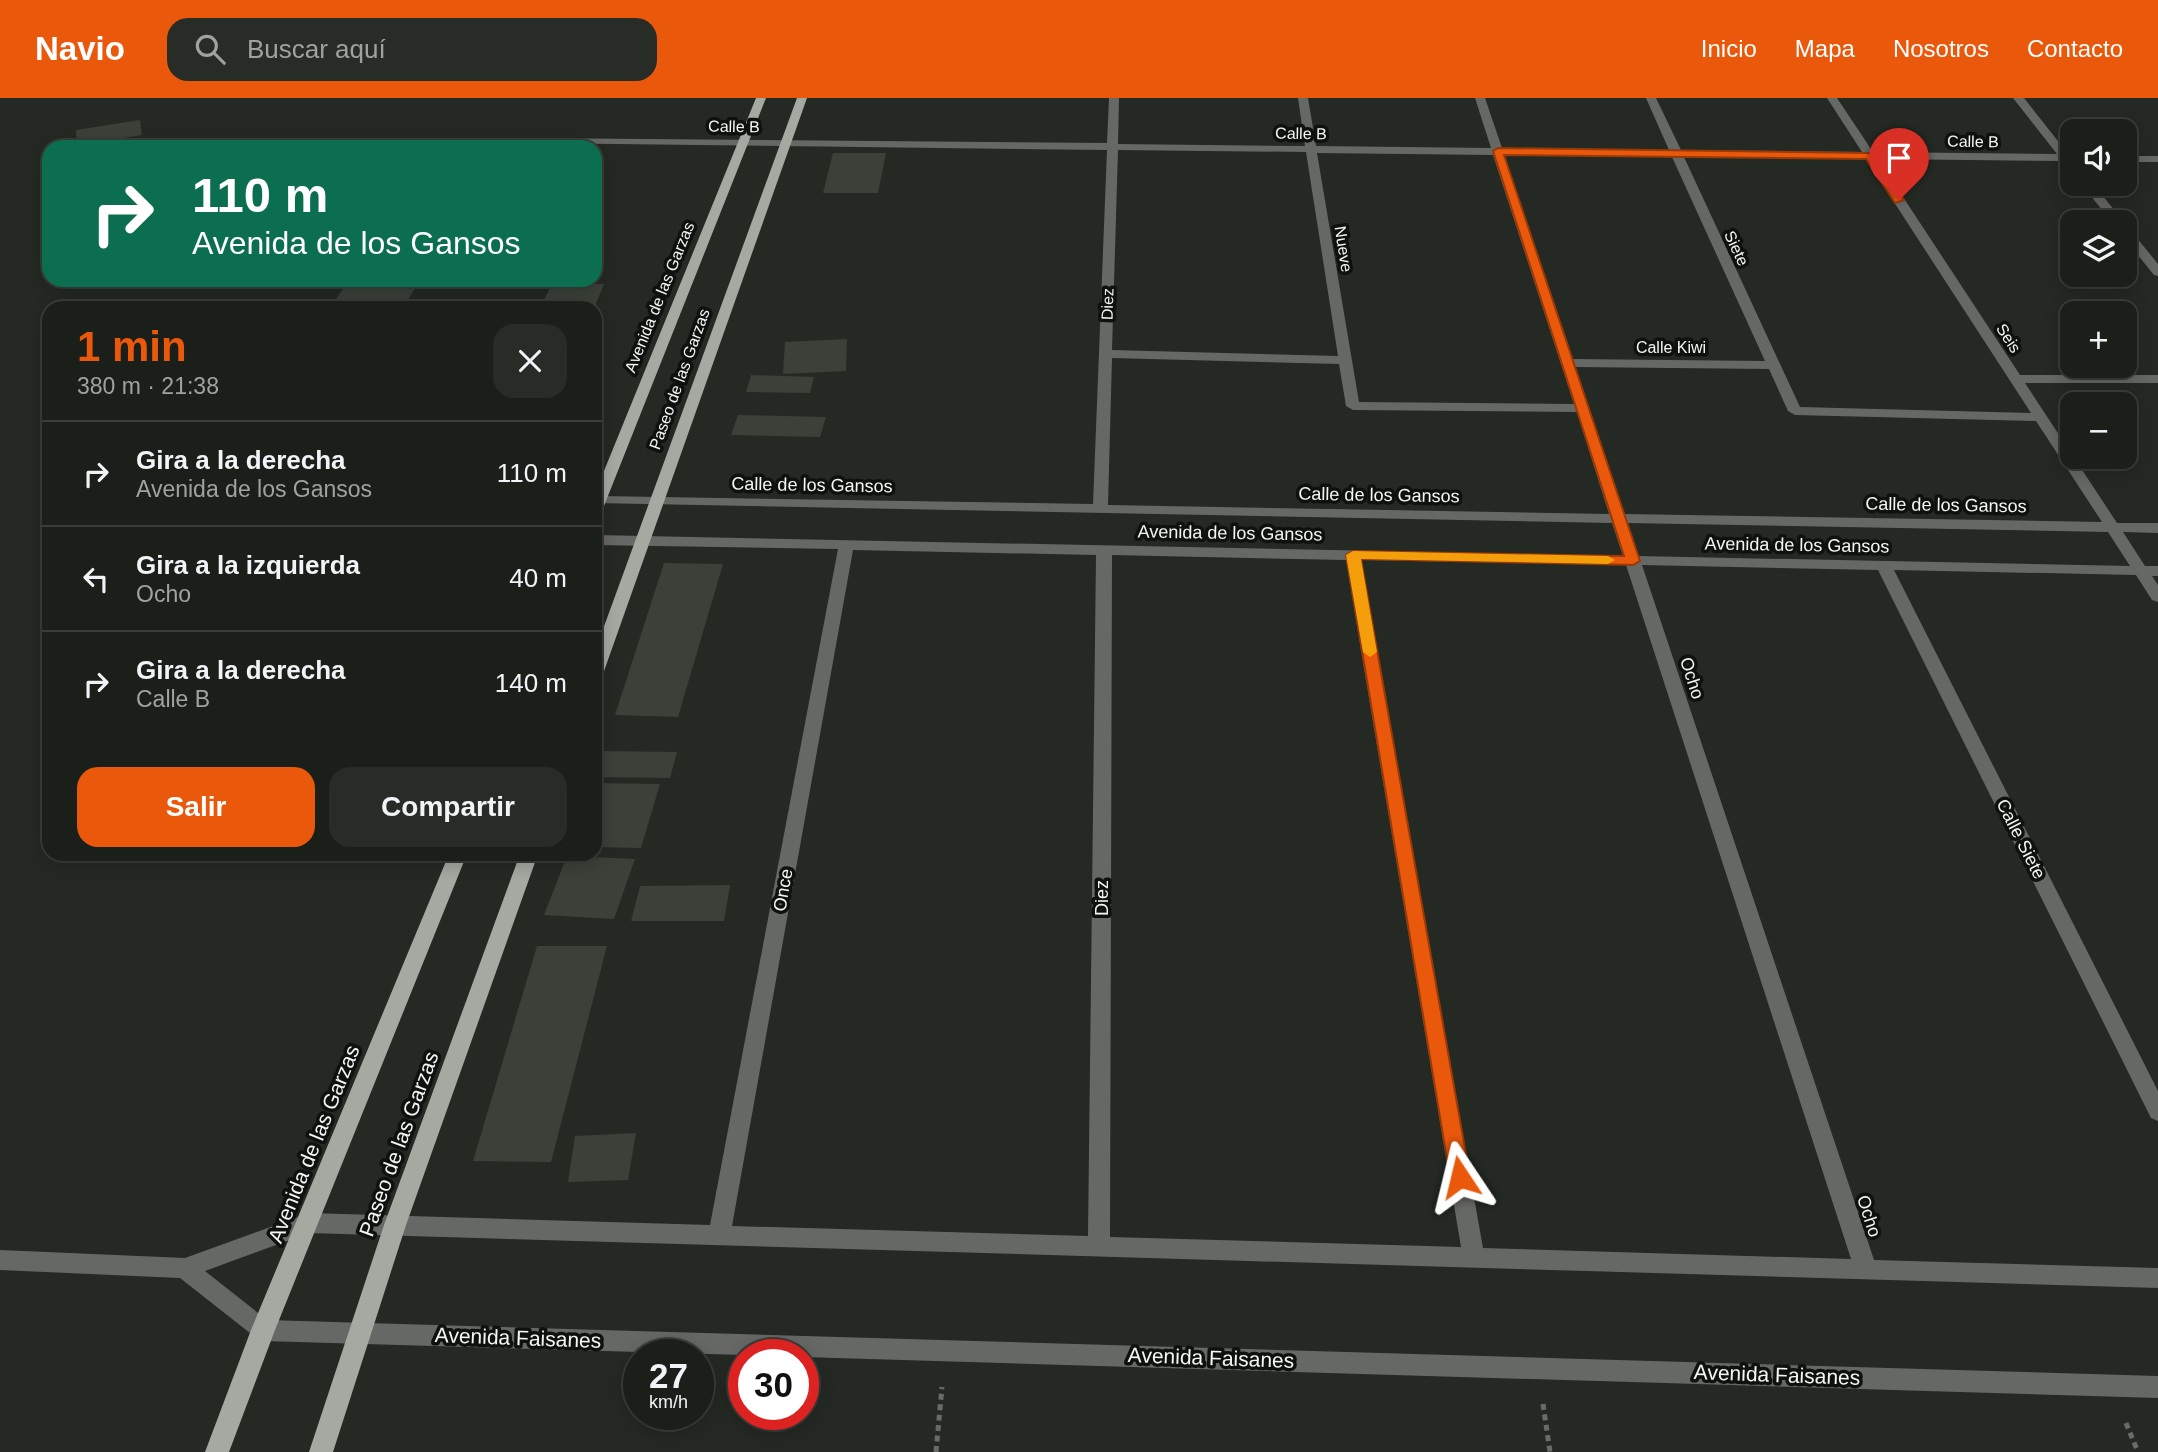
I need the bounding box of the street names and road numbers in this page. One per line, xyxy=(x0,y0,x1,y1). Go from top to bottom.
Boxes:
street label: Calle B xyxy=(708,118,760,135)
street label: Calle B xyxy=(1275,125,1327,142)
street label: Calle B xyxy=(1947,133,1999,150)
street label: Avenida de las Garzas xyxy=(621,220,697,375)
street label: Nueve xyxy=(1331,225,1356,273)
street label: Siete xyxy=(1721,228,1752,268)
street label: Diez xyxy=(1098,288,1117,320)
street label: Paseo de las Garzas xyxy=(646,306,713,452)
street label: Seis xyxy=(1993,321,2024,356)
street label: Calle Kiwi xyxy=(1636,339,1706,356)
street label: Calle de los Gansos xyxy=(731,474,893,496)
street label: Calle de los Gansos xyxy=(1298,484,1460,506)
street label: Calle de los Gansos xyxy=(1865,494,2027,516)
street label: Avenida de los Gansos xyxy=(1137,521,1323,545)
street label: Avenida de los Gansos xyxy=(1704,533,1890,557)
street label: Ocho xyxy=(1676,654,1708,702)
street label: Calle Siete xyxy=(1992,796,2050,882)
street label: Once xyxy=(769,867,797,913)
street label: Diez xyxy=(1092,880,1112,916)
street label: Avenida de las Garzas xyxy=(263,1042,364,1246)
street label: Paseo de las Garzas xyxy=(354,1048,443,1239)
street label: Ocho xyxy=(1853,1192,1885,1240)
street label: Avenida Faisanes xyxy=(434,1323,602,1352)
street label: Avenida Faisanes xyxy=(1127,1343,1295,1372)
street label: Avenida Faisanes xyxy=(1693,1360,1861,1389)

